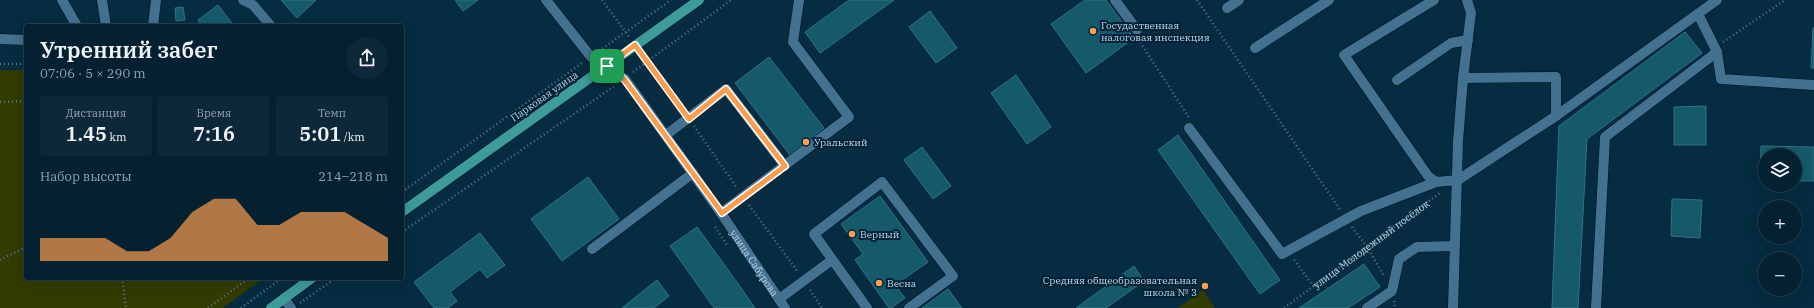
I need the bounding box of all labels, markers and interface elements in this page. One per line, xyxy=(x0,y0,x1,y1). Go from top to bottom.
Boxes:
place label: Госудаственная налоговая инспекция xyxy=(1101,19,1210,44)
marker: Госудаственная налоговая инспекция xyxy=(1088,26,1098,36)
text: Утренний забег xyxy=(40,35,218,64)
button: share xyxy=(346,37,388,79)
pin xyxy=(590,49,624,83)
icon: arrive xyxy=(596,55,618,77)
text: 07:06 · 5 × 290 m xyxy=(40,65,146,82)
street label: Парковая улица xyxy=(508,68,581,125)
text: Дистанция xyxy=(66,106,126,120)
text: Время xyxy=(197,106,231,120)
text: Темп xyxy=(318,106,346,120)
text: 1.45 xyxy=(65,120,107,147)
text: 7:16 xyxy=(193,120,235,147)
text: 5:01 xyxy=(299,120,341,147)
text: km xyxy=(107,130,127,144)
text: /km xyxy=(341,130,365,144)
place label: Уральский xyxy=(814,136,868,149)
marker: Уральский xyxy=(801,137,811,147)
map controls xyxy=(1758,148,1802,296)
button: layers xyxy=(1758,148,1802,192)
text: Набор высоты xyxy=(40,168,132,185)
text: 214–218 m xyxy=(318,168,388,185)
street label: улица Молодежный посёлок xyxy=(1311,197,1432,291)
button: + xyxy=(1758,200,1802,244)
street label: улица Сабурова xyxy=(727,227,782,299)
place label: Верный xyxy=(860,228,900,241)
marker: Верный xyxy=(847,229,857,239)
button: − xyxy=(1758,252,1802,296)
place label: Средняя общеобразовательная школа № 3 xyxy=(1043,274,1197,299)
place label: Весна xyxy=(887,277,917,290)
marker: Весна xyxy=(874,278,884,288)
marker: Средняя общеобразовательная школа № 3 xyxy=(1200,281,1210,291)

